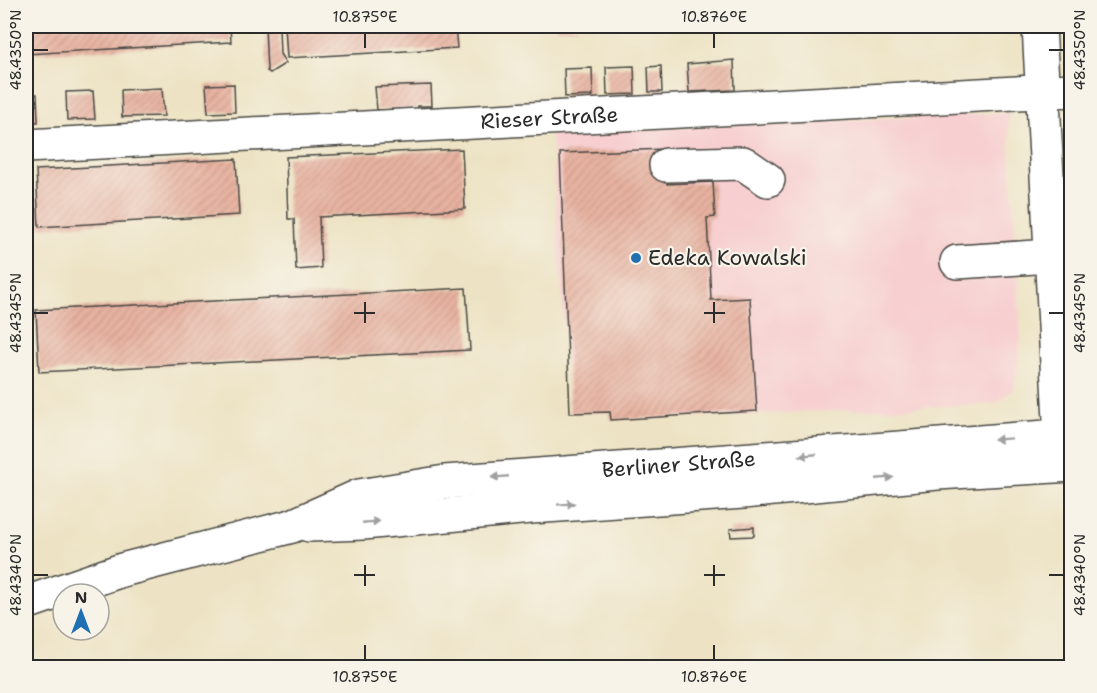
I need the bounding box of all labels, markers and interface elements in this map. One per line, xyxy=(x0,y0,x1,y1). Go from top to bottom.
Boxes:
text: 10.875°E xyxy=(333,7,397,27)
text: 10.876°E xyxy=(681,7,747,27)
text: 48.4350°N xyxy=(6,9,26,91)
text: 48.4350°N xyxy=(1070,9,1090,91)
street label: Rieser Straße xyxy=(480,100,619,136)
place label: Edeka Kowalski xyxy=(648,244,807,272)
marker: Edeka Kowalski xyxy=(629,251,643,265)
text: 48.4345°N xyxy=(6,273,26,353)
text: 48.4345°N xyxy=(1070,273,1090,353)
one-way arrow xyxy=(993,434,1012,444)
street label: Berliner Straße xyxy=(601,445,757,484)
one-way arrow xyxy=(799,450,818,459)
one-way arrow xyxy=(491,472,510,482)
one-way arrow xyxy=(875,473,894,483)
one-way arrow xyxy=(556,500,575,509)
one-way arrow xyxy=(362,517,381,527)
text: 48.4340°N xyxy=(6,534,26,616)
text: 48.4340°N xyxy=(1070,534,1090,616)
north arrow xyxy=(51,582,111,642)
text: N xyxy=(75,587,87,608)
text: 10.875°E xyxy=(333,667,397,687)
text: 10.876°E xyxy=(681,667,747,687)

